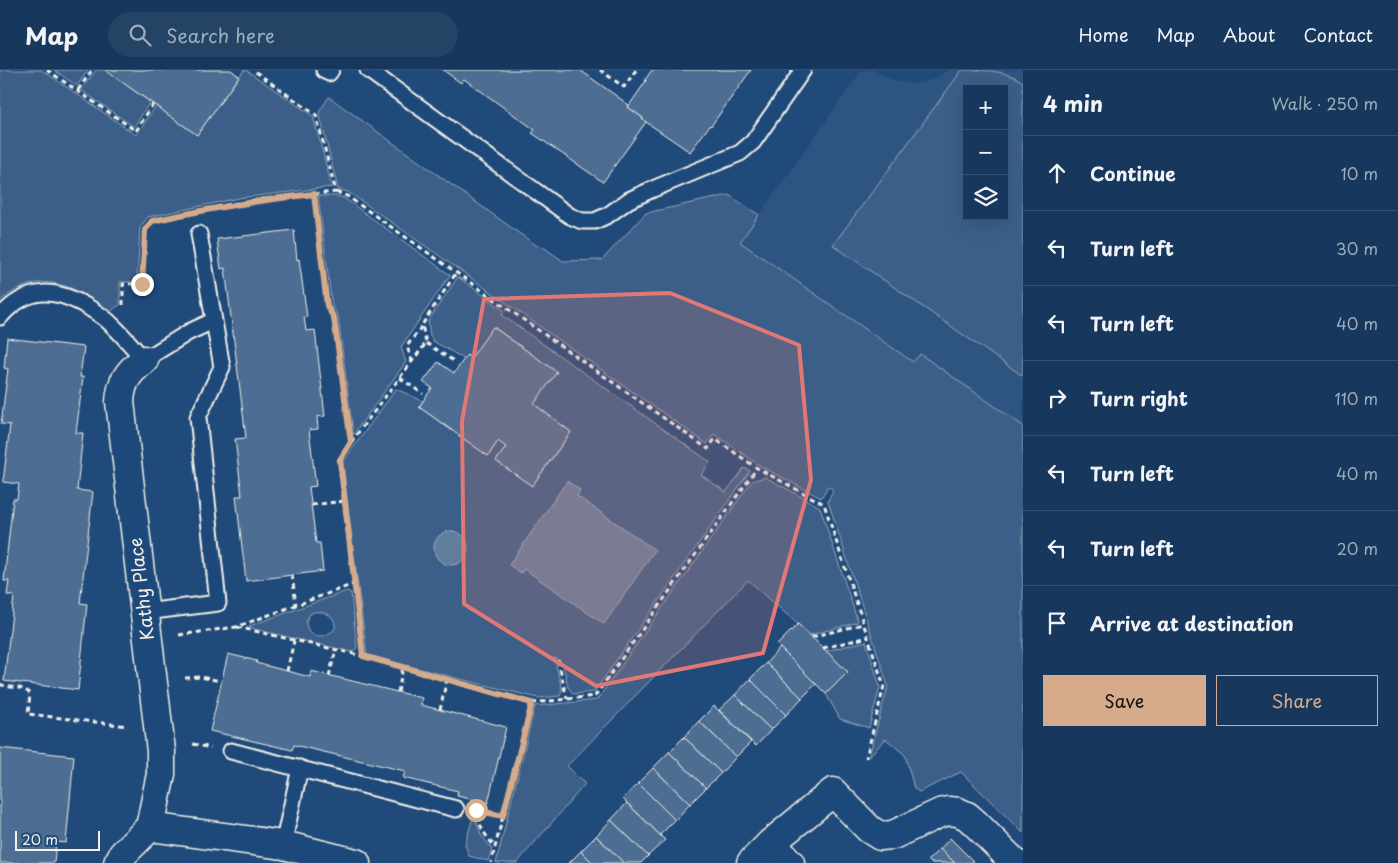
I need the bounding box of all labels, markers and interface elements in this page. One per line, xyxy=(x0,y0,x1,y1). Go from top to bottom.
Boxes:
search box xyxy=(108,12,458,57)
text: Map xyxy=(25,17,78,53)
icon: search xyxy=(126,21,154,49)
text: Search here xyxy=(166,21,275,49)
text: Home xyxy=(1078,21,1128,48)
text: Map xyxy=(1156,21,1195,48)
text: About xyxy=(1223,21,1275,48)
text: Contact xyxy=(1303,21,1373,48)
map controls xyxy=(963,85,1008,220)
button: + xyxy=(963,85,1008,130)
text: 4 min xyxy=(1043,87,1103,119)
text: Walk · 250 m xyxy=(1272,91,1378,115)
button: − xyxy=(963,130,1008,175)
icon: ahead xyxy=(1043,159,1071,187)
text: Continue xyxy=(1090,159,1176,187)
text: 10 m xyxy=(1341,161,1378,185)
button: layers xyxy=(963,175,1008,220)
icon: left xyxy=(1043,234,1071,262)
text: Turn left xyxy=(1090,234,1174,262)
text: 30 m xyxy=(1336,236,1378,260)
route end xyxy=(131,273,154,296)
icon: left xyxy=(1043,309,1071,337)
text: Turn left xyxy=(1090,309,1174,337)
text: 40 m xyxy=(1336,311,1378,335)
icon: right xyxy=(1043,384,1071,412)
text: Turn right xyxy=(1090,384,1188,412)
text: 110 m xyxy=(1335,386,1378,410)
icon: left xyxy=(1043,459,1071,487)
text: Turn left xyxy=(1090,459,1174,487)
text: 40 m xyxy=(1336,461,1378,485)
icon: left xyxy=(1043,534,1071,562)
text: Turn left xyxy=(1090,534,1174,562)
street label: Kathy Place xyxy=(121,536,160,642)
text: 20 m xyxy=(1337,536,1378,560)
icon: arrive xyxy=(1043,609,1071,637)
text: Arrive at destination xyxy=(1090,609,1294,637)
button: Save xyxy=(1043,675,1206,726)
button: Share xyxy=(1216,675,1378,726)
route start xyxy=(465,799,488,822)
scale bar xyxy=(15,828,100,851)
text: 20 m xyxy=(22,829,58,850)

